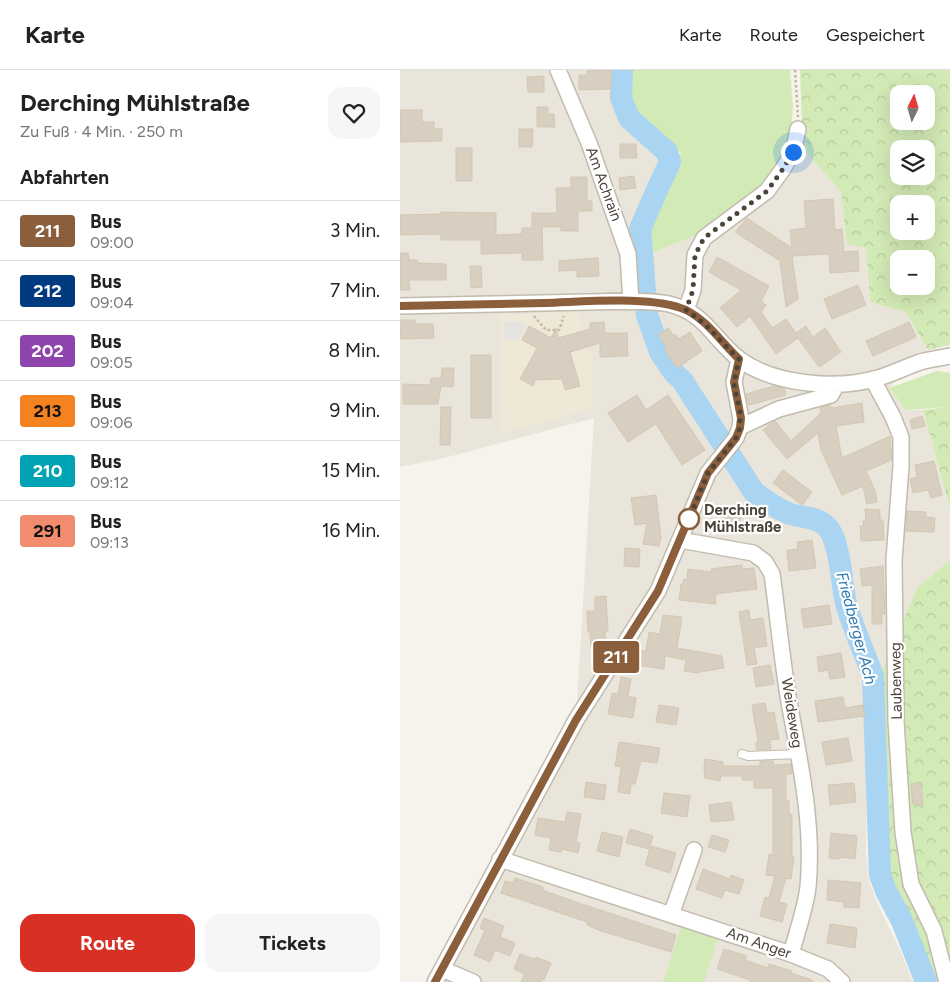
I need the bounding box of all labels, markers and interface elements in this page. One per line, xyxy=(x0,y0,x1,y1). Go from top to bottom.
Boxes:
text: Karte xyxy=(25,20,85,49)
text: Karte xyxy=(679,24,722,46)
text: Route xyxy=(750,24,798,46)
text: Gespeichert xyxy=(826,24,925,46)
north arrow xyxy=(890,85,935,130)
map controls xyxy=(890,85,935,295)
button: heart xyxy=(328,87,380,139)
text: Derching Mühlstraße xyxy=(20,88,250,117)
text: Zu Fuß · 4 Min. · 250 m xyxy=(20,122,183,141)
your location xyxy=(781,140,806,165)
button: layers xyxy=(890,140,935,185)
street label: Am Achrain xyxy=(582,144,626,224)
text: Abfahrten xyxy=(20,166,109,189)
button: + xyxy=(890,195,935,240)
text: Bus xyxy=(90,210,121,233)
text: 3 Min. xyxy=(330,219,380,242)
text: 211 xyxy=(35,220,60,242)
text: 09:00 xyxy=(90,233,134,252)
button: − xyxy=(890,250,935,295)
text: Bus xyxy=(90,270,121,293)
text: 7 Min. xyxy=(330,279,380,302)
text: 212 xyxy=(33,280,62,302)
text: 09:04 xyxy=(90,293,134,312)
text: Bus xyxy=(90,330,121,353)
text: 8 Min. xyxy=(329,339,380,362)
text: 202 xyxy=(31,340,64,362)
text: 09:05 xyxy=(90,353,133,372)
text: Bus xyxy=(90,390,121,413)
text: 9 Min. xyxy=(330,399,380,422)
text: 213 xyxy=(33,400,62,422)
text: 09:06 xyxy=(90,413,133,432)
text: Bus xyxy=(90,450,121,473)
text: 15 Min. xyxy=(321,459,380,482)
text: 210 xyxy=(33,460,62,482)
text: 09:12 xyxy=(90,473,129,492)
place label: Derching Mühlstraße xyxy=(704,501,782,536)
marker: Derching Mühlstraße xyxy=(678,508,700,530)
text: Bus xyxy=(90,510,121,533)
text: 16 Min. xyxy=(322,519,380,542)
text: 291 xyxy=(33,520,62,542)
text: 09:13 xyxy=(90,533,129,552)
water label: Friedberger Ach xyxy=(832,570,881,686)
line badge: 211 xyxy=(587,641,645,673)
street label: Laubenweg xyxy=(886,642,906,720)
text: 211 xyxy=(603,646,629,668)
street label: Weideweg xyxy=(778,677,806,749)
button: Route xyxy=(20,914,195,972)
button: Tickets xyxy=(205,914,380,972)
street label: Am Anger xyxy=(724,924,794,962)

